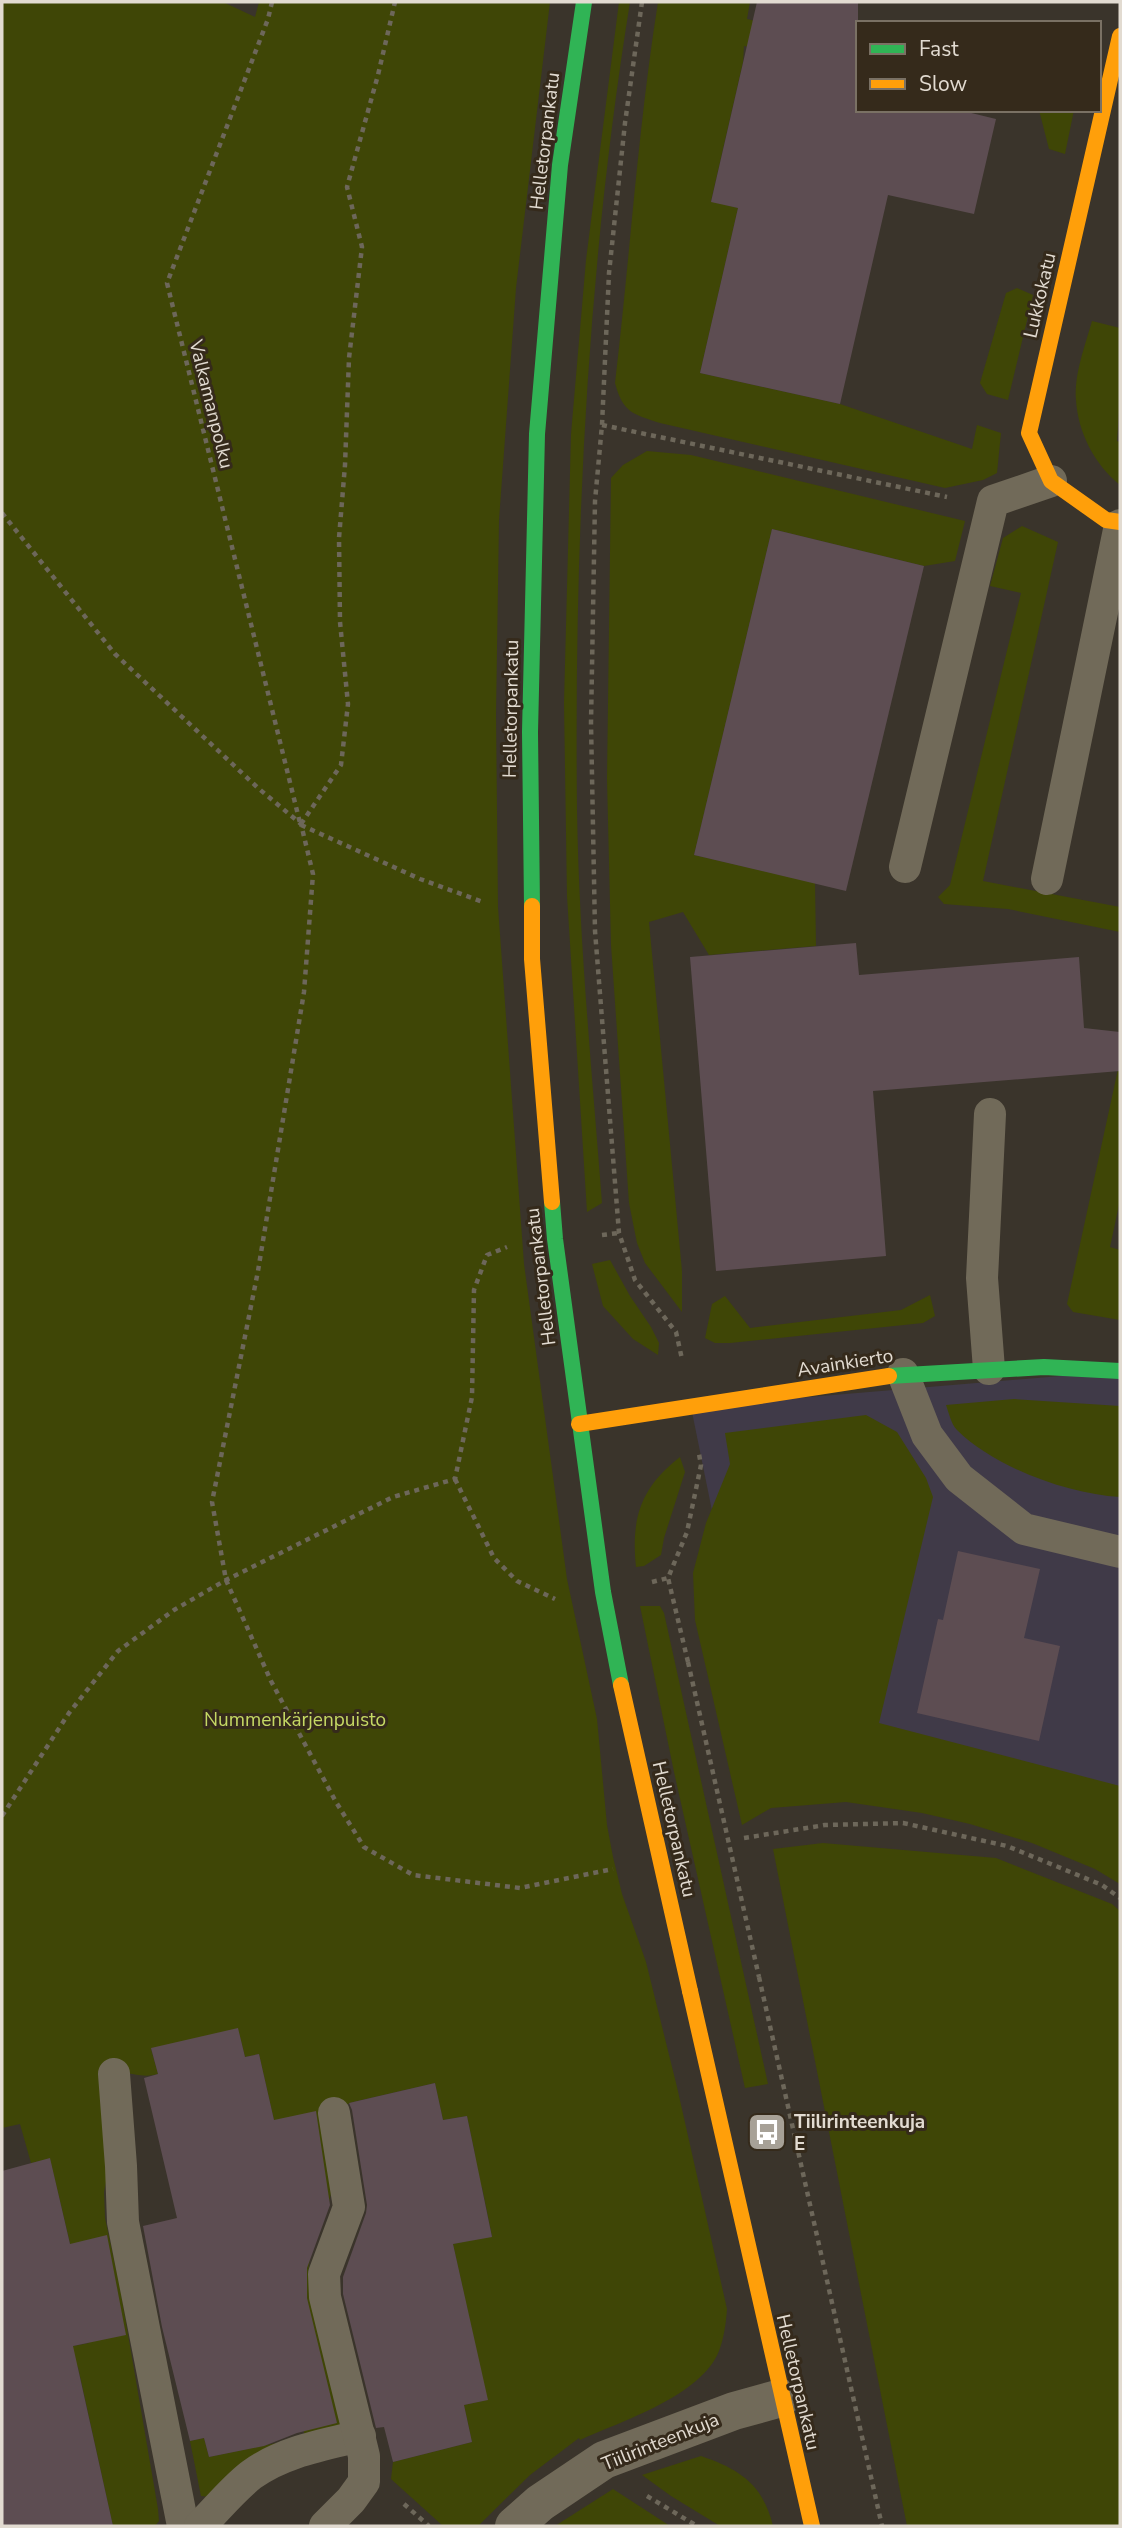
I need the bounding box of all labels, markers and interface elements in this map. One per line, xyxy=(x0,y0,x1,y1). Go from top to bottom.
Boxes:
legend xyxy=(856,21,1101,112)
text: Fast xyxy=(919,35,959,63)
text: Slow xyxy=(919,70,968,98)
street label: Helletorpankatu xyxy=(524,71,566,211)
street label: Lukkokatu xyxy=(1018,250,1062,340)
street label: Valkamanpolku xyxy=(182,336,240,471)
street label: Helletorpankatu xyxy=(497,640,525,778)
street label: Helletorpankatu xyxy=(520,1207,562,1347)
street label: Avainkierto xyxy=(795,1343,895,1383)
park label: Nummenkärjenpuisto xyxy=(204,1707,386,1733)
street label: Helletorpankatu xyxy=(646,1759,702,1900)
place label: Tiilirinteenkuja E xyxy=(794,2109,925,2157)
bus stop icon: Tiilirinteenkuja E xyxy=(746,2111,788,2153)
street label: Helletorpankatu xyxy=(770,2312,826,2453)
street label: Tiilirinteenkuja xyxy=(598,2407,723,2477)

